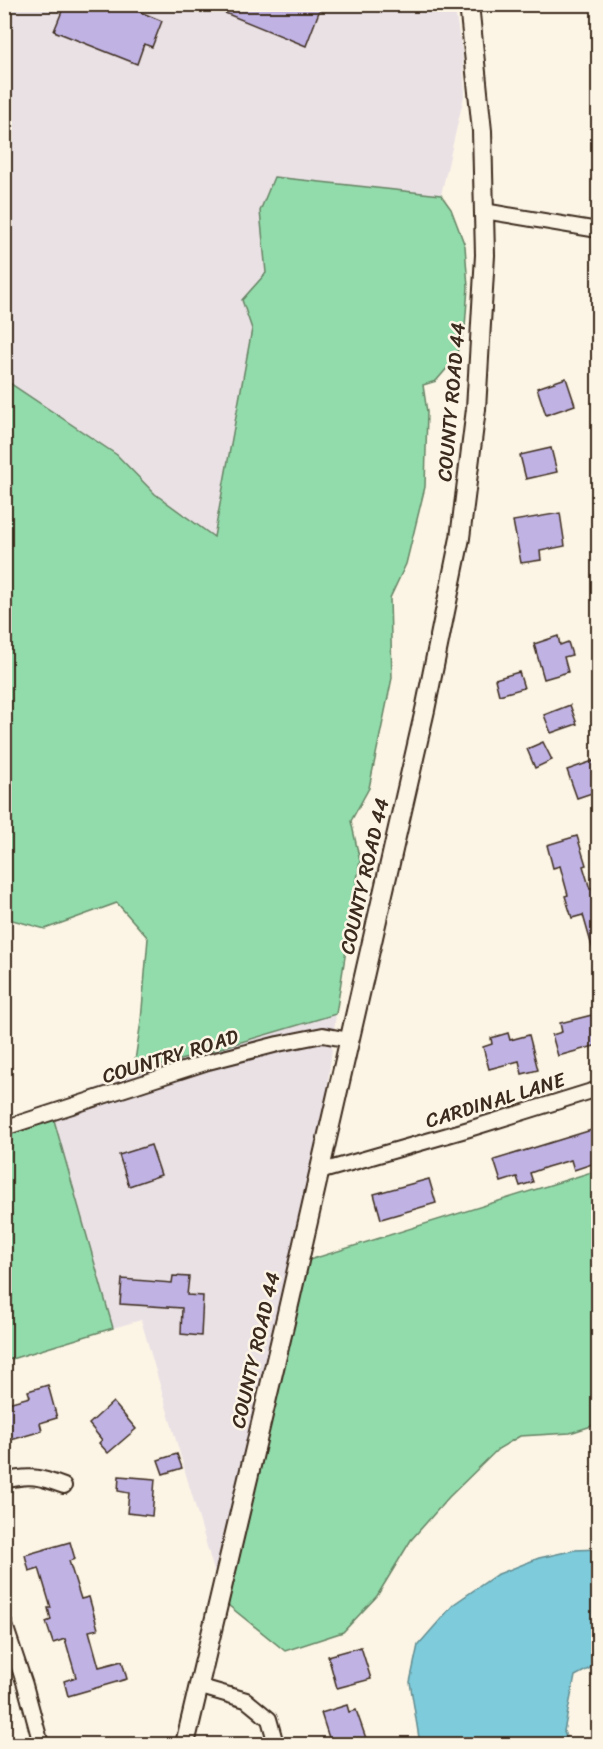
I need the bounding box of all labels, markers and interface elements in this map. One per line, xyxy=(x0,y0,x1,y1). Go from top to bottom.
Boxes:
street label: COUNTY ROAD 44 xyxy=(427,321,476,483)
street label: COUNTY ROAD 44 xyxy=(330,795,399,958)
street label: COUNTRY ROAD xyxy=(98,1019,243,1094)
street label: CARDINAL LANE xyxy=(421,1062,571,1138)
street label: COUNTY ROAD 44 xyxy=(221,1269,290,1432)

